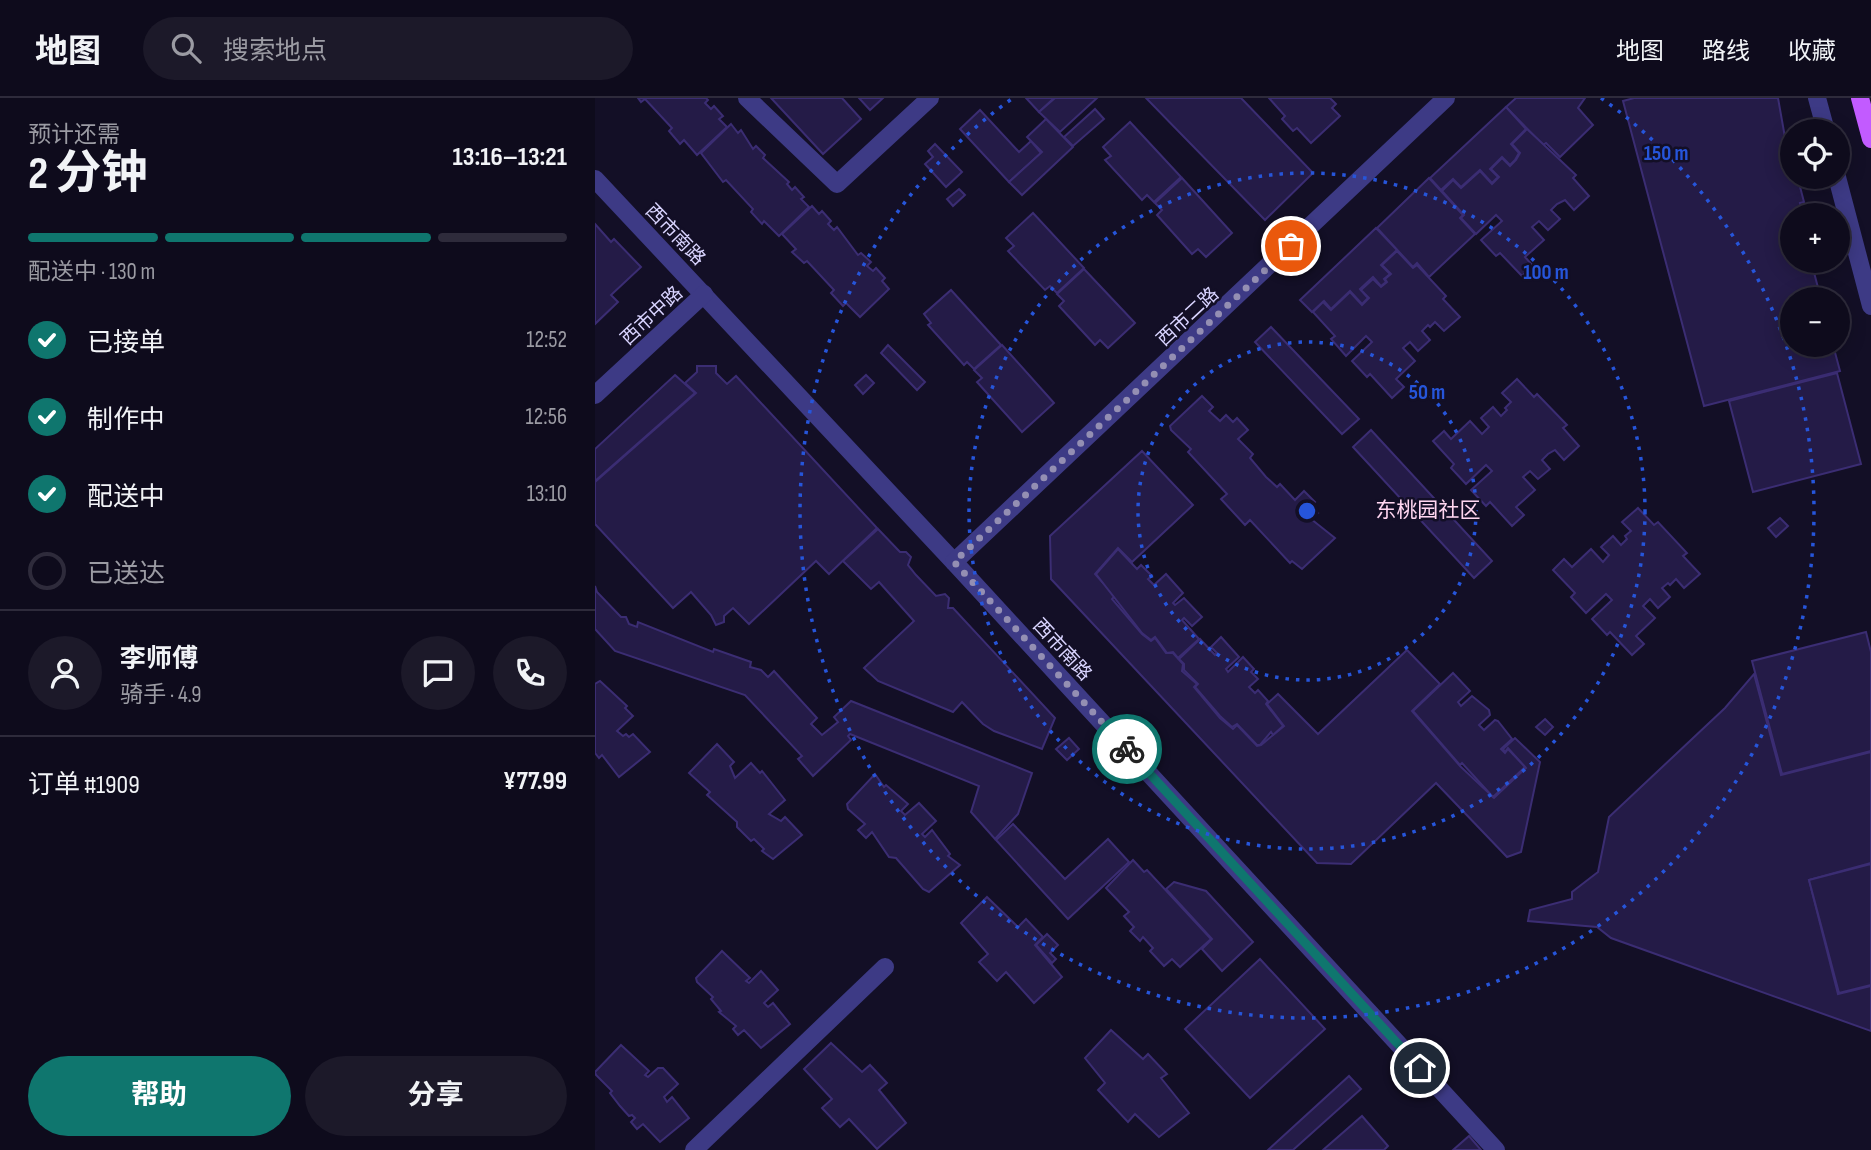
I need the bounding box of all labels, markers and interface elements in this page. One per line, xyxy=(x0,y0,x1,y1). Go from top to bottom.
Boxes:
search box xyxy=(143,17,633,80)
icon: search xyxy=(167,29,205,67)
text: 地图 xyxy=(35,32,101,72)
text: 搜索地点 xyxy=(223,36,327,67)
text: 地图 xyxy=(1616,37,1664,66)
text: 路线 xyxy=(1702,37,1750,66)
text: 收藏 xyxy=(1788,37,1836,66)
map controls xyxy=(1780,119,1850,357)
button: locate xyxy=(1780,119,1850,189)
text: 预计还需 xyxy=(28,121,120,149)
text: 150 m xyxy=(1644,141,1688,166)
text: 13:16–13:21 xyxy=(453,142,567,173)
text: 2 分钟 xyxy=(28,147,147,202)
street label: 西市南路 xyxy=(640,200,710,270)
button: + xyxy=(1780,203,1850,273)
pin xyxy=(1261,216,1321,276)
icon: bag xyxy=(1272,227,1310,265)
text: 配送中 · 130 m xyxy=(28,258,155,286)
text: 100 m xyxy=(1523,260,1569,285)
street label: 西市中路 xyxy=(616,282,688,350)
street label: 西市二路 xyxy=(1152,283,1224,351)
button: − xyxy=(1780,287,1850,357)
icon: check xyxy=(28,321,66,359)
text: 12:52 xyxy=(526,326,567,354)
text: 已接单 xyxy=(87,328,165,359)
text: 50 m xyxy=(1409,380,1445,405)
icon: check xyxy=(28,398,66,436)
text: 12:56 xyxy=(526,403,567,431)
text: 制作中 xyxy=(87,405,165,436)
icon: check xyxy=(28,475,66,513)
text: 13:10 xyxy=(527,480,567,508)
text: 配送中 xyxy=(87,482,165,513)
district label: 东桃园社区 xyxy=(1376,498,1481,523)
centre of rings xyxy=(1295,499,1319,523)
text: 已送达 xyxy=(87,559,165,590)
street label: 西市南路 xyxy=(1028,614,1096,686)
button: person xyxy=(28,636,102,710)
button: chat xyxy=(401,636,475,710)
button: phone xyxy=(493,636,567,710)
text: 李师傅 xyxy=(120,644,198,675)
text: 骑手 · 4.9 xyxy=(120,681,202,709)
courier xyxy=(1092,714,1162,784)
icon: bike xyxy=(1108,730,1146,768)
text: ¥77.99 xyxy=(503,766,567,797)
text: 订单 #1909 xyxy=(28,770,140,801)
pin xyxy=(1390,1038,1450,1098)
icon: home xyxy=(1401,1049,1439,1087)
button: 帮助 xyxy=(28,1056,291,1136)
button: 分享 xyxy=(305,1056,567,1136)

